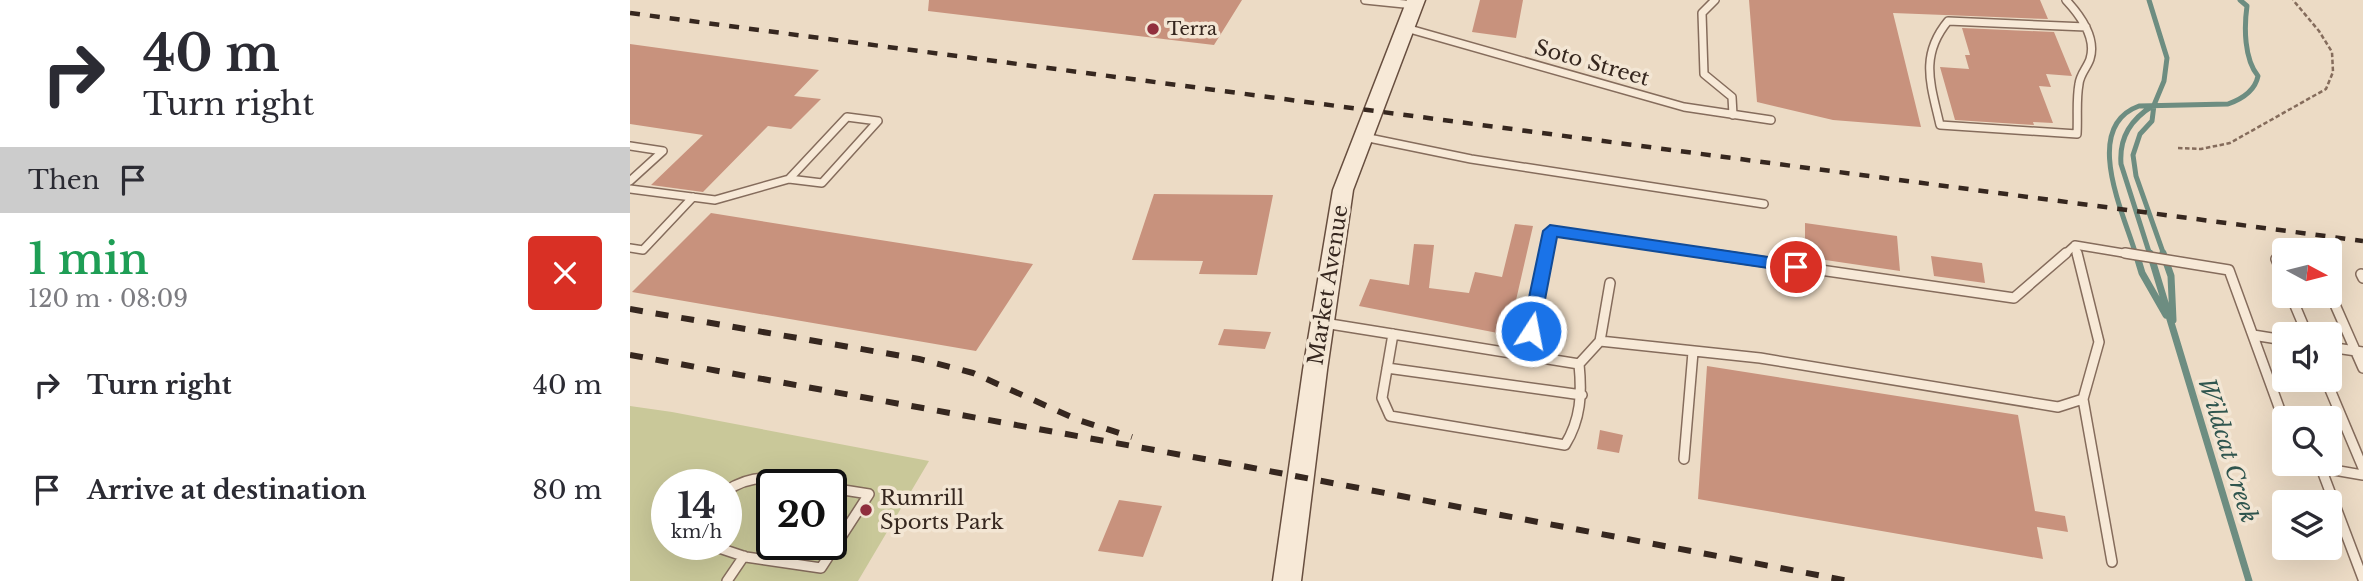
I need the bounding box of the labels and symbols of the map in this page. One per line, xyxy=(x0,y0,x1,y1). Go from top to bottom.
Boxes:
place label: Terra xyxy=(1167,18,1217,40)
marker: Terra xyxy=(1145,21,1161,37)
street label: Soto Street xyxy=(1532,34,1652,92)
street label: Market Avenue xyxy=(1303,203,1353,367)
pin xyxy=(1766,237,1826,297)
north arrow xyxy=(2272,238,2342,308)
position arrow xyxy=(1494,294,1568,368)
water label: Wildcat Creek xyxy=(2193,374,2263,526)
speed limit sign: 20 xyxy=(756,469,847,560)
place label: Rumrill Sports Park xyxy=(880,485,1004,535)
marker: Rumrill Sports Park xyxy=(858,502,874,518)

